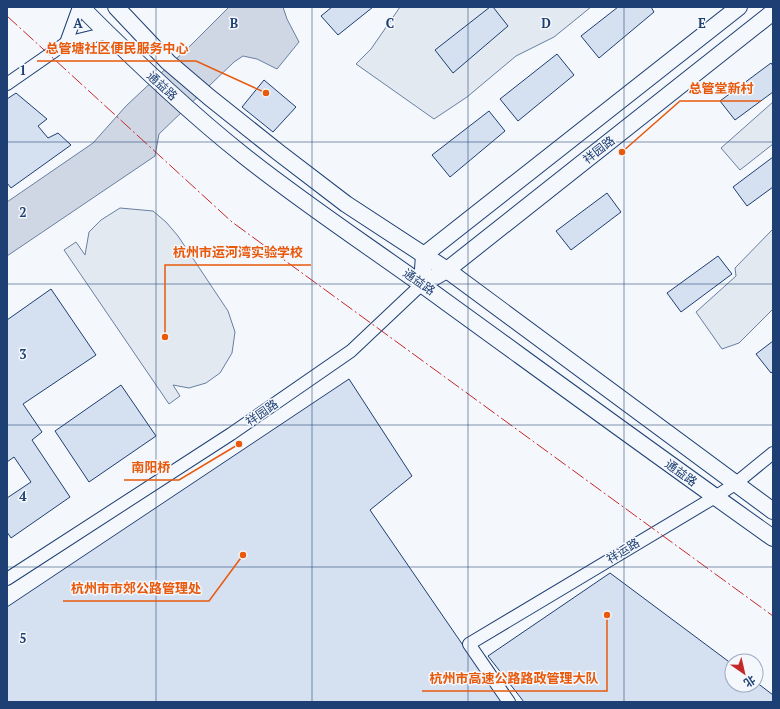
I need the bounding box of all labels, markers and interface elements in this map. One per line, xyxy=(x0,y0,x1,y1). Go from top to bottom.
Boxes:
text: A xyxy=(73,14,83,32)
text: B xyxy=(230,14,238,32)
text: C xyxy=(386,14,394,32)
text: D xyxy=(541,14,551,32)
text: E xyxy=(698,14,706,32)
callout: 总管塘社区便民服务中心 xyxy=(37,36,196,61)
text: 总管塘社区便民服务中心 xyxy=(45,39,189,57)
text: 1 xyxy=(19,61,27,79)
street label: 通益路 xyxy=(144,68,181,103)
callout: 总管堂新村 xyxy=(680,76,761,101)
text: 总管堂新村 xyxy=(688,79,754,97)
street label: 祥园路 xyxy=(580,133,617,167)
text: 2 xyxy=(19,203,27,221)
callout: 杭州市运河湾实验学校 xyxy=(165,240,311,265)
text: 杭州市运河湾实验学校 xyxy=(173,243,303,261)
street label: 通益路 xyxy=(400,265,438,298)
text: 3 xyxy=(19,345,27,363)
street label: 祥园路 xyxy=(243,396,281,429)
callout: 南阳桥 xyxy=(124,455,179,480)
street label: 通益路 xyxy=(662,456,700,489)
text: 南阳桥 xyxy=(131,458,171,476)
text: 4 xyxy=(19,487,27,505)
street label: 祥运路 xyxy=(603,535,642,566)
callout: 杭州市市郊公路管理处 xyxy=(63,576,209,601)
text: 杭州市市郊公路管理处 xyxy=(71,579,201,597)
text: 5 xyxy=(19,629,27,647)
north arrow xyxy=(724,653,764,693)
callout: 杭州市高速公路路政管理大队 xyxy=(422,666,607,691)
text: 杭州市高速公路路政管理大队 xyxy=(429,669,599,687)
text: 北 xyxy=(741,672,758,690)

